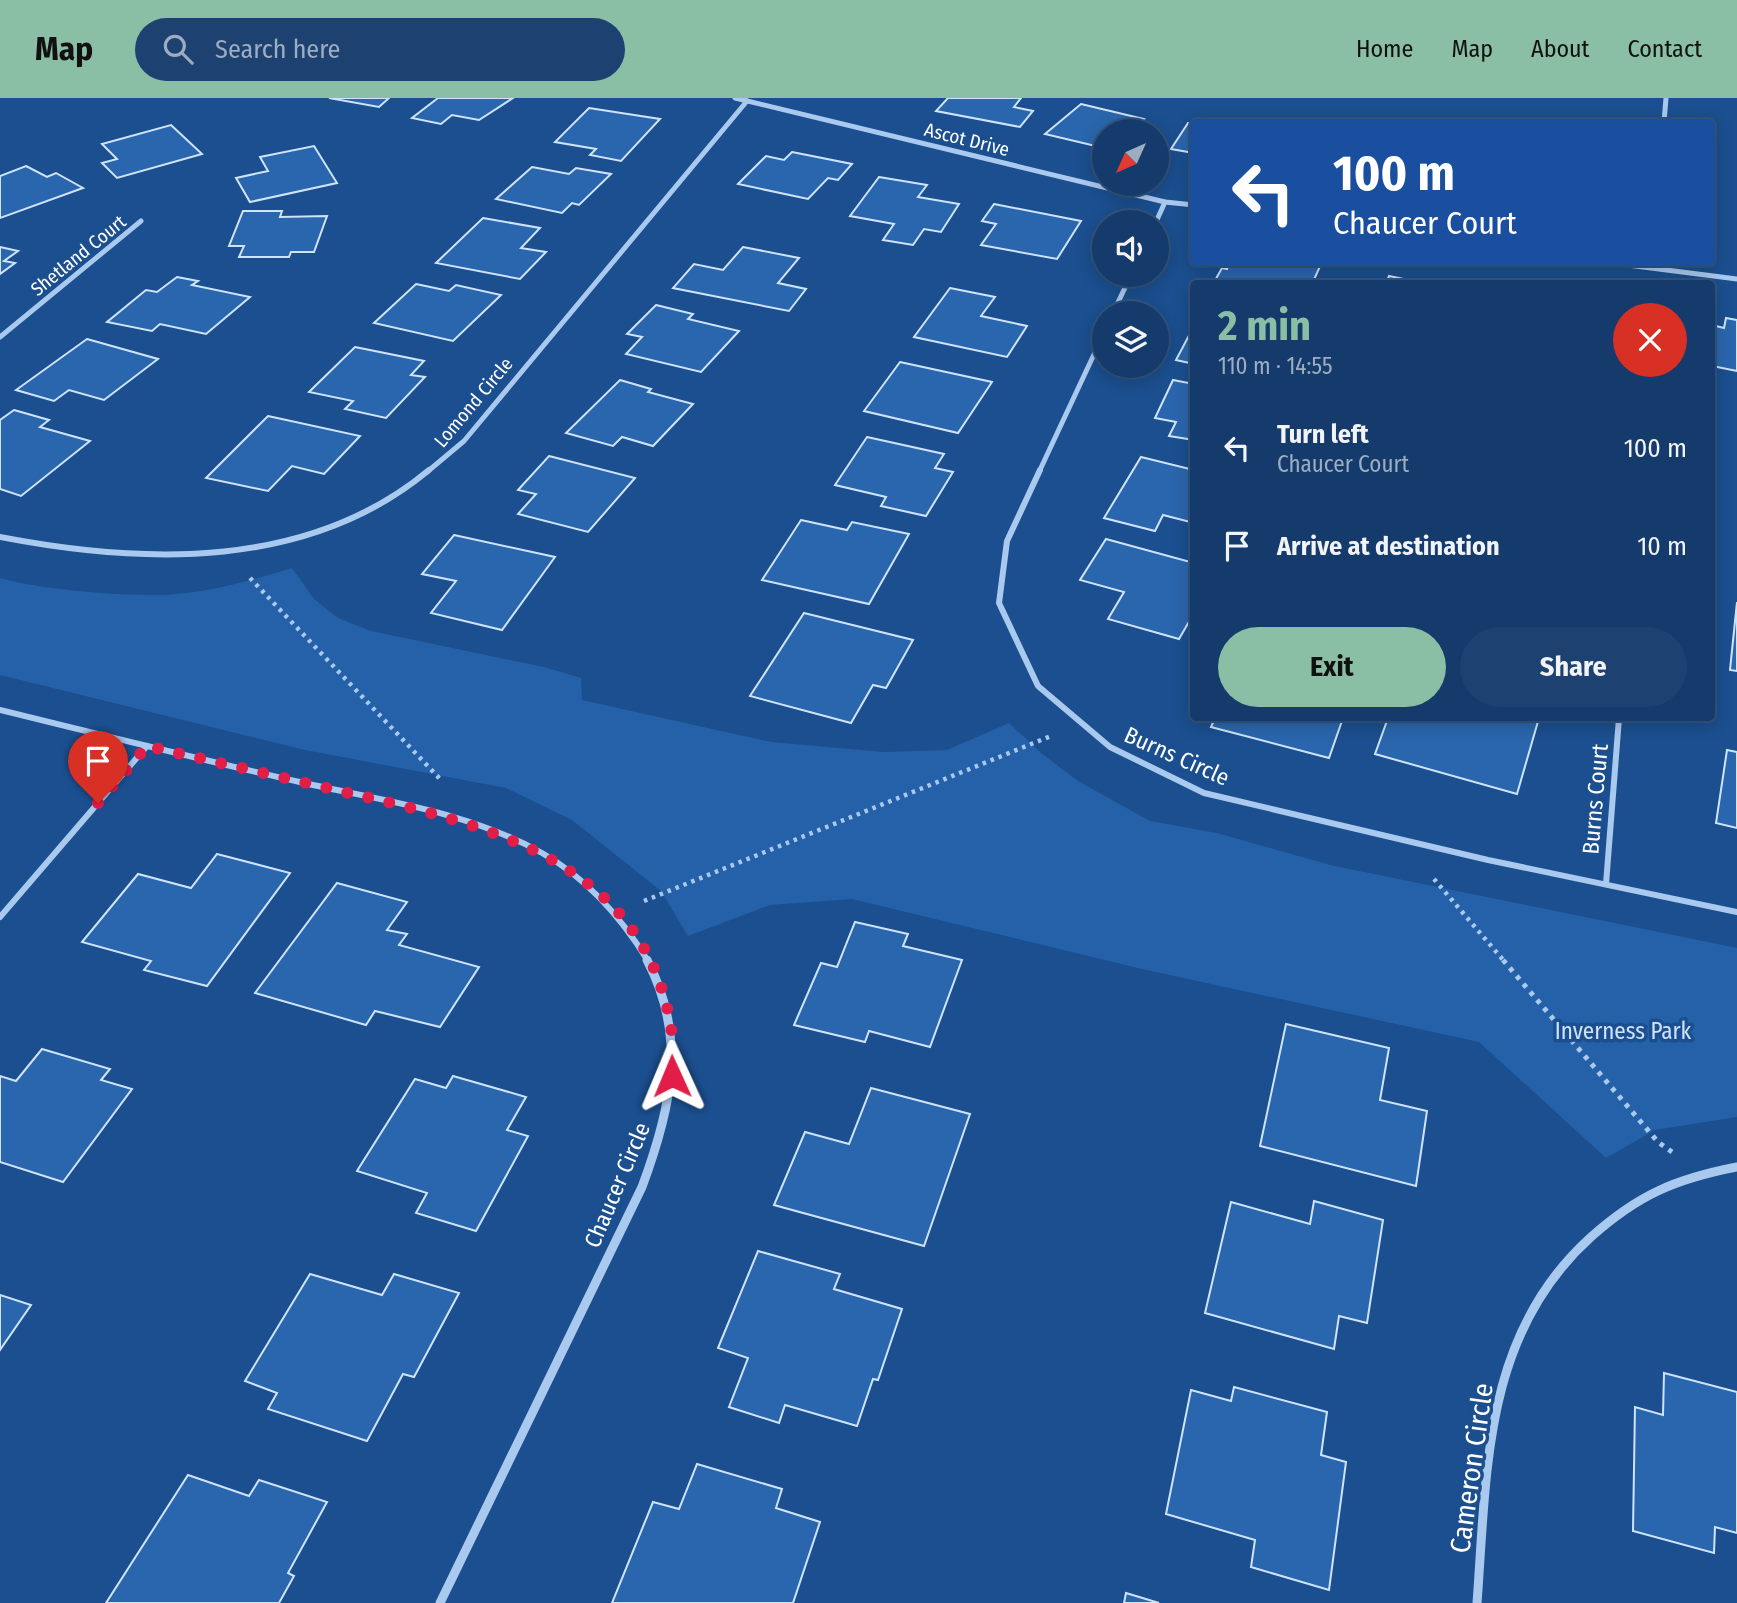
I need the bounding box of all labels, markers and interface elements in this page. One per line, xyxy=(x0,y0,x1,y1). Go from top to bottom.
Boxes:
search box xyxy=(135,18,625,81)
text: Map xyxy=(35,29,93,69)
icon: search xyxy=(159,30,197,68)
text: Search here xyxy=(215,34,340,65)
text: Home xyxy=(1356,35,1413,63)
text: Map xyxy=(1451,35,1493,63)
text: About xyxy=(1531,35,1589,63)
text: Contact xyxy=(1627,35,1702,63)
street label: Ascot Drive xyxy=(922,118,1012,161)
north arrow xyxy=(1092,119,1169,196)
map controls xyxy=(1092,119,1169,378)
text: 100 m xyxy=(1333,144,1455,203)
icon: left xyxy=(1218,147,1309,238)
text: Chaucer Court xyxy=(1333,204,1517,242)
street label: Shetland Court xyxy=(26,210,131,301)
button: sound xyxy=(1092,210,1169,287)
button: layers xyxy=(1092,301,1169,378)
text: 2 min xyxy=(1218,301,1311,351)
button: close xyxy=(1613,303,1687,377)
text: 110 m · 14:55 xyxy=(1218,352,1332,380)
street label: Lomond Circle xyxy=(429,353,518,452)
text: Turn left xyxy=(1277,419,1369,450)
icon: left xyxy=(1218,429,1256,467)
text: 100 m xyxy=(1624,433,1687,464)
text: Chaucer Court xyxy=(1277,450,1409,478)
icon: arrive xyxy=(1218,527,1256,565)
text: Arrive at destination xyxy=(1277,531,1500,562)
text: 10 m xyxy=(1637,531,1687,562)
button: Exit xyxy=(1218,627,1446,707)
button: Share xyxy=(1460,627,1687,707)
street label: Burns Circle xyxy=(1120,720,1234,792)
pin xyxy=(68,731,128,803)
icon: arrive xyxy=(79,742,117,780)
street label: Burns Court xyxy=(1576,742,1614,855)
park label: Inverness Park xyxy=(1555,1017,1692,1045)
position arrow xyxy=(635,1039,709,1113)
street label: Chaucer Circle xyxy=(578,1118,656,1252)
street label: Cameron Circle xyxy=(1443,1381,1500,1555)

